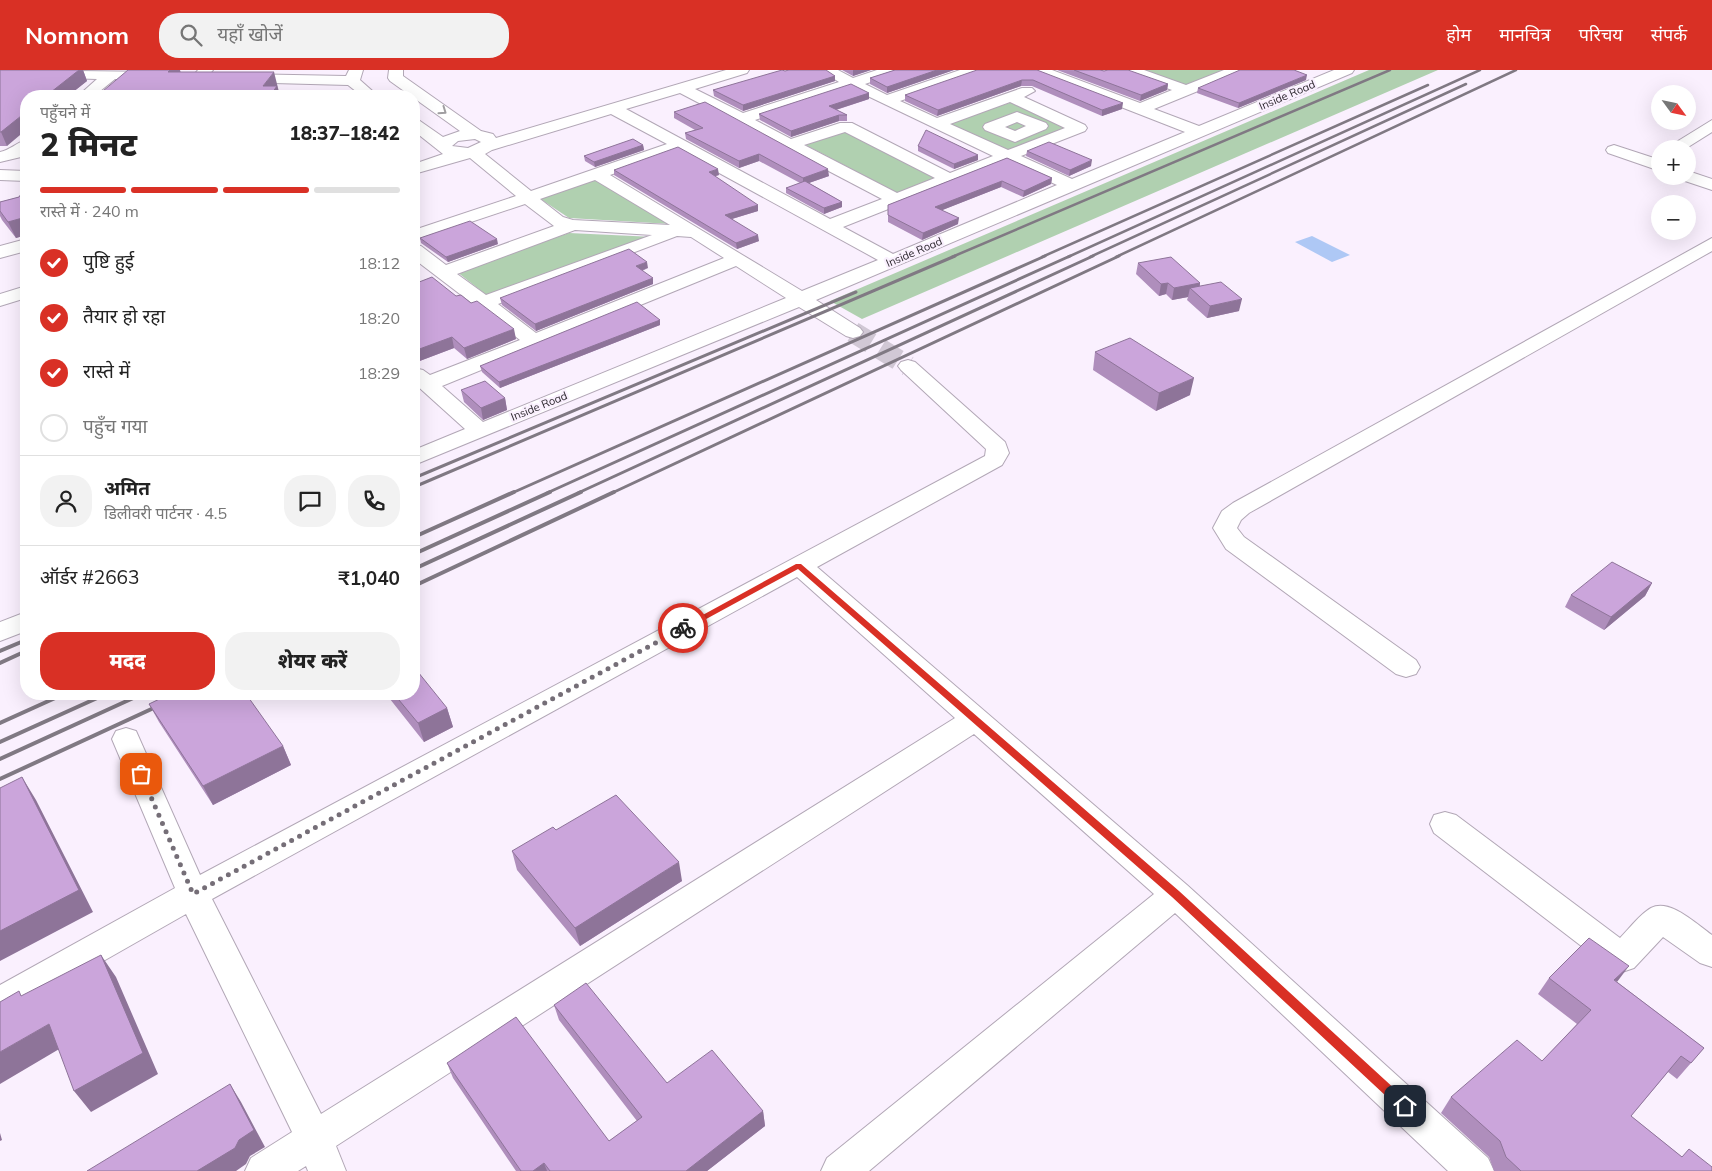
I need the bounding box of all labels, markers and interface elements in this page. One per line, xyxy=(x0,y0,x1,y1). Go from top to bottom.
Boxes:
search box xyxy=(159,13,509,58)
text: Nomnom xyxy=(25,20,129,50)
icon: search xyxy=(177,21,205,49)
text: यहाँ खोजें xyxy=(217,22,283,46)
text: होम xyxy=(1446,23,1471,46)
text: मानचित्र xyxy=(1499,23,1551,46)
text: परिचय xyxy=(1579,23,1623,46)
text: संपर्क xyxy=(1651,23,1687,46)
street label: Inside Road xyxy=(1257,77,1317,113)
north arrow xyxy=(1651,85,1696,130)
map controls xyxy=(1651,85,1696,240)
text: पहुँचने में xyxy=(40,102,90,122)
one-way arrow xyxy=(437,105,447,114)
text: 18:37–18:42 xyxy=(289,121,400,145)
text: 2 मिनट xyxy=(40,124,137,164)
button: + xyxy=(1651,140,1696,185)
button: − xyxy=(1651,195,1696,240)
text: रास्ते में · 240 m xyxy=(40,201,139,221)
street label: Inside Road xyxy=(884,234,944,270)
icon: check xyxy=(40,249,68,277)
text: पुष्टि हुई xyxy=(83,249,134,273)
text: 18:12 xyxy=(358,253,400,273)
icon: check xyxy=(40,304,68,332)
text: तैयार हो रहा xyxy=(83,304,165,328)
text: 18:20 xyxy=(358,308,400,328)
icon: check xyxy=(40,359,68,387)
text: रास्ते में xyxy=(83,359,130,383)
text: 18:29 xyxy=(358,363,400,383)
street label: Inside Road xyxy=(509,388,569,424)
text: पहुँच गया xyxy=(83,414,148,438)
button: person xyxy=(40,475,92,527)
button: chat xyxy=(284,475,336,527)
button: phone xyxy=(348,475,400,527)
text: अमित xyxy=(104,476,150,500)
text: डिलीवरी पार्टनर · 4.5 xyxy=(104,503,227,523)
text: ऑर्डर #2663 xyxy=(40,565,139,589)
text: ₹1,040 xyxy=(338,566,400,590)
courier xyxy=(658,603,708,653)
icon: bike xyxy=(669,614,697,642)
button: मदद xyxy=(40,632,215,690)
button: शेयर करें xyxy=(225,632,400,690)
pin xyxy=(120,753,162,795)
icon: bag xyxy=(127,760,155,788)
pin xyxy=(1384,1085,1426,1127)
icon: home xyxy=(1391,1092,1419,1120)

